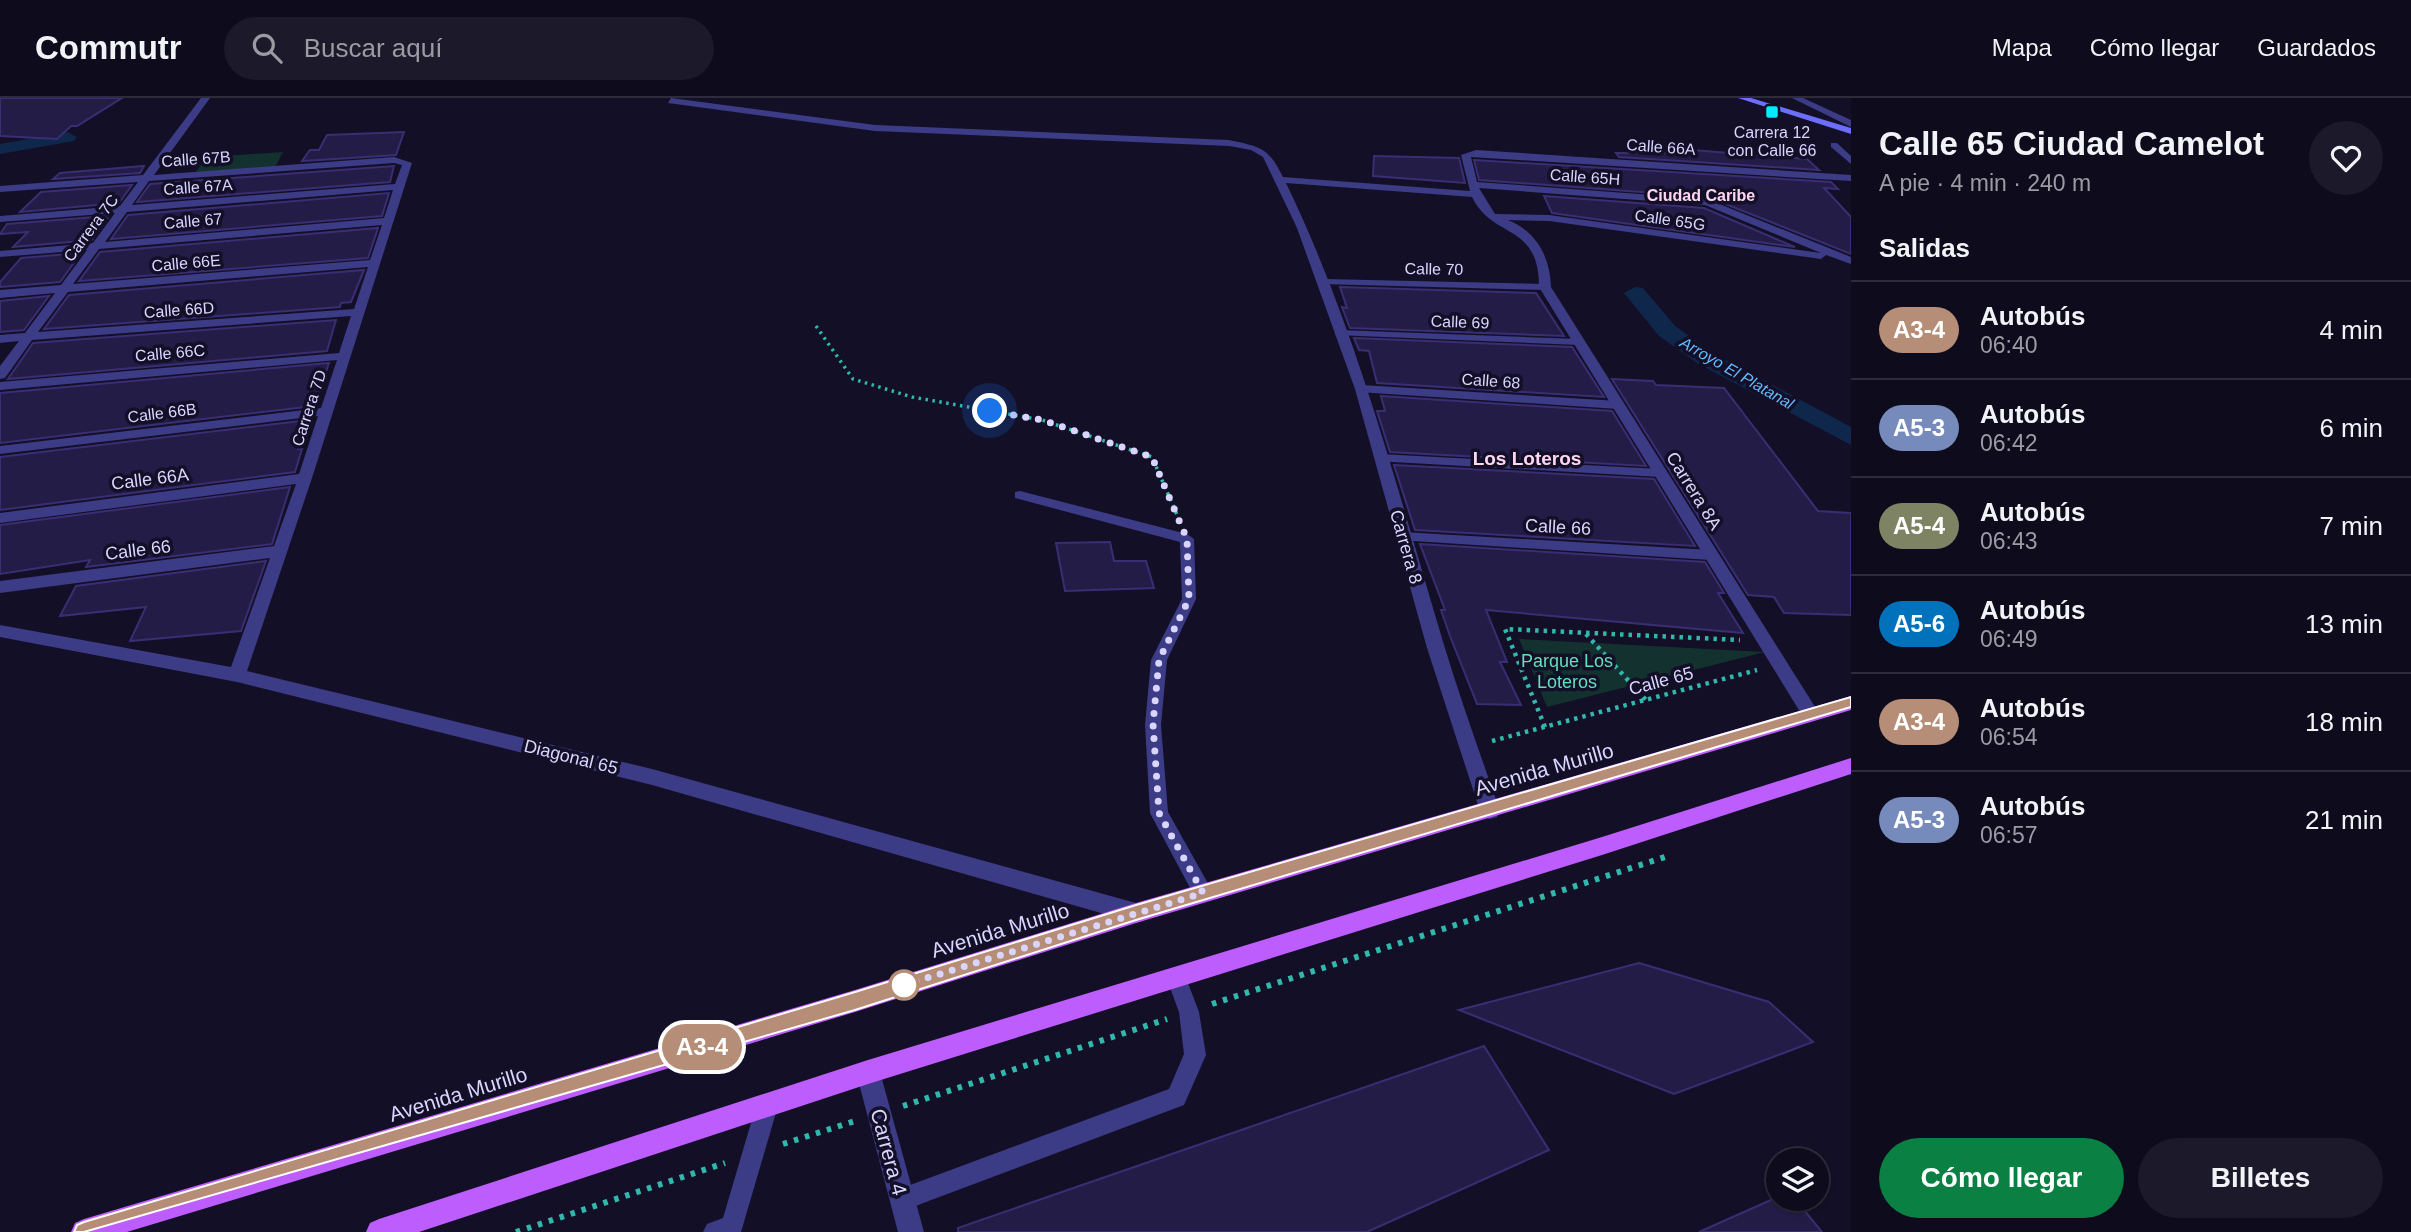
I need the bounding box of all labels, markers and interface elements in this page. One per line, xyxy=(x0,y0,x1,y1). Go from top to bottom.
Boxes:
search box xyxy=(224,17,714,80)
text: Commutr xyxy=(35,29,182,66)
icon: search xyxy=(248,29,286,67)
text: Buscar aquí xyxy=(304,33,442,63)
text: Mapa xyxy=(1992,34,2052,61)
text: Cómo llegar xyxy=(2090,34,2219,61)
text: Guardados xyxy=(2257,34,2376,61)
marker: Carrera 12 con Calle 66 xyxy=(1764,104,1780,120)
button: heart xyxy=(2309,121,2383,195)
place label: Carrera 12 con Calle 66 xyxy=(1728,124,1817,159)
text: Calle 65 Ciudad Camelot xyxy=(1879,125,2264,162)
street label: Calle 66A xyxy=(1626,136,1697,158)
street label: Calle 67B xyxy=(161,148,231,170)
street label: Calle 65H xyxy=(1549,166,1621,188)
text: A pie · 4 min · 240 m xyxy=(1879,170,2091,196)
street label: Calle 67A xyxy=(163,176,234,198)
district label: Ciudad Caribe xyxy=(1647,187,1755,204)
street label: Carrera 7C xyxy=(60,191,122,265)
street label: Calle 65G xyxy=(1634,207,1706,233)
street label: Calle 67 xyxy=(163,210,223,232)
text: Salidas xyxy=(1879,233,1970,263)
street label: Calle 66E xyxy=(151,252,221,274)
street label: Calle 70 xyxy=(1405,260,1464,278)
street label: Calle 66D xyxy=(143,299,215,321)
text: Autobús xyxy=(1980,301,2085,331)
street label: Calle 69 xyxy=(1430,312,1490,332)
text: 4 min xyxy=(2319,315,2383,345)
text: A3-4 xyxy=(1893,316,1945,343)
text: 06:40 xyxy=(1980,332,2038,358)
water label: Arroyo El Platanal xyxy=(1676,333,1797,413)
street label: Calle 66C xyxy=(134,341,206,365)
street label: Carrera 7D xyxy=(289,368,329,448)
street label: Calle 68 xyxy=(1461,370,1521,392)
your location xyxy=(972,393,1007,428)
text: Autobús xyxy=(1980,399,2085,429)
street label: Calle 66B xyxy=(127,400,197,426)
text: 6 min xyxy=(2319,413,2383,443)
text: A5-3 xyxy=(1893,414,1945,441)
text: 06:42 xyxy=(1980,430,2038,456)
district label: Los Loteros xyxy=(1473,448,1581,469)
street label: Carrera 8A xyxy=(1662,448,1726,534)
street label: Calle 66A xyxy=(110,464,190,494)
text: Autobús xyxy=(1980,497,2085,527)
street label: Carrera 8 xyxy=(1386,508,1426,586)
text: 7 min xyxy=(2319,511,2383,541)
text: A5-4 xyxy=(1893,512,1945,539)
street label: Calle 66 xyxy=(1524,515,1592,539)
text: 06:43 xyxy=(1980,528,2038,554)
street label: Calle 66 xyxy=(104,536,172,564)
text: Autobús xyxy=(1980,595,2085,625)
text: 13 min xyxy=(2305,609,2383,639)
text: A5-6 xyxy=(1893,610,1945,637)
text: 06:49 xyxy=(1980,626,2038,652)
park label: Parque Los Loteros xyxy=(1521,651,1613,692)
street label: Calle 65 xyxy=(1627,663,1695,699)
text: Autobús xyxy=(1980,693,2085,723)
text: 18 min xyxy=(2305,707,2383,737)
text: A3-4 xyxy=(1893,708,1945,735)
text: 06:54 xyxy=(1980,724,2038,750)
street label: Diagonal 65 xyxy=(522,736,620,778)
street label: Avenida Murillo xyxy=(1472,738,1616,800)
text: Autobús xyxy=(1980,791,2085,821)
text: 21 min xyxy=(2305,805,2383,835)
text: A5-3 xyxy=(1893,806,1945,833)
text: 06:57 xyxy=(1980,822,2038,848)
street label: Avenida Murillo xyxy=(928,898,1072,962)
unlabelled marker xyxy=(889,970,919,1000)
line badge: A3-4 xyxy=(653,1024,751,1070)
text: A3-4 xyxy=(676,1033,728,1060)
street label: Avenida Murillo xyxy=(386,1062,530,1126)
street label: Carrera 4 xyxy=(866,1106,912,1198)
button: Cómo llegar xyxy=(1879,1138,2124,1218)
button: Billetes xyxy=(2138,1138,2383,1218)
map controls xyxy=(1766,1148,1829,1211)
button: layers xyxy=(1766,1148,1829,1211)

